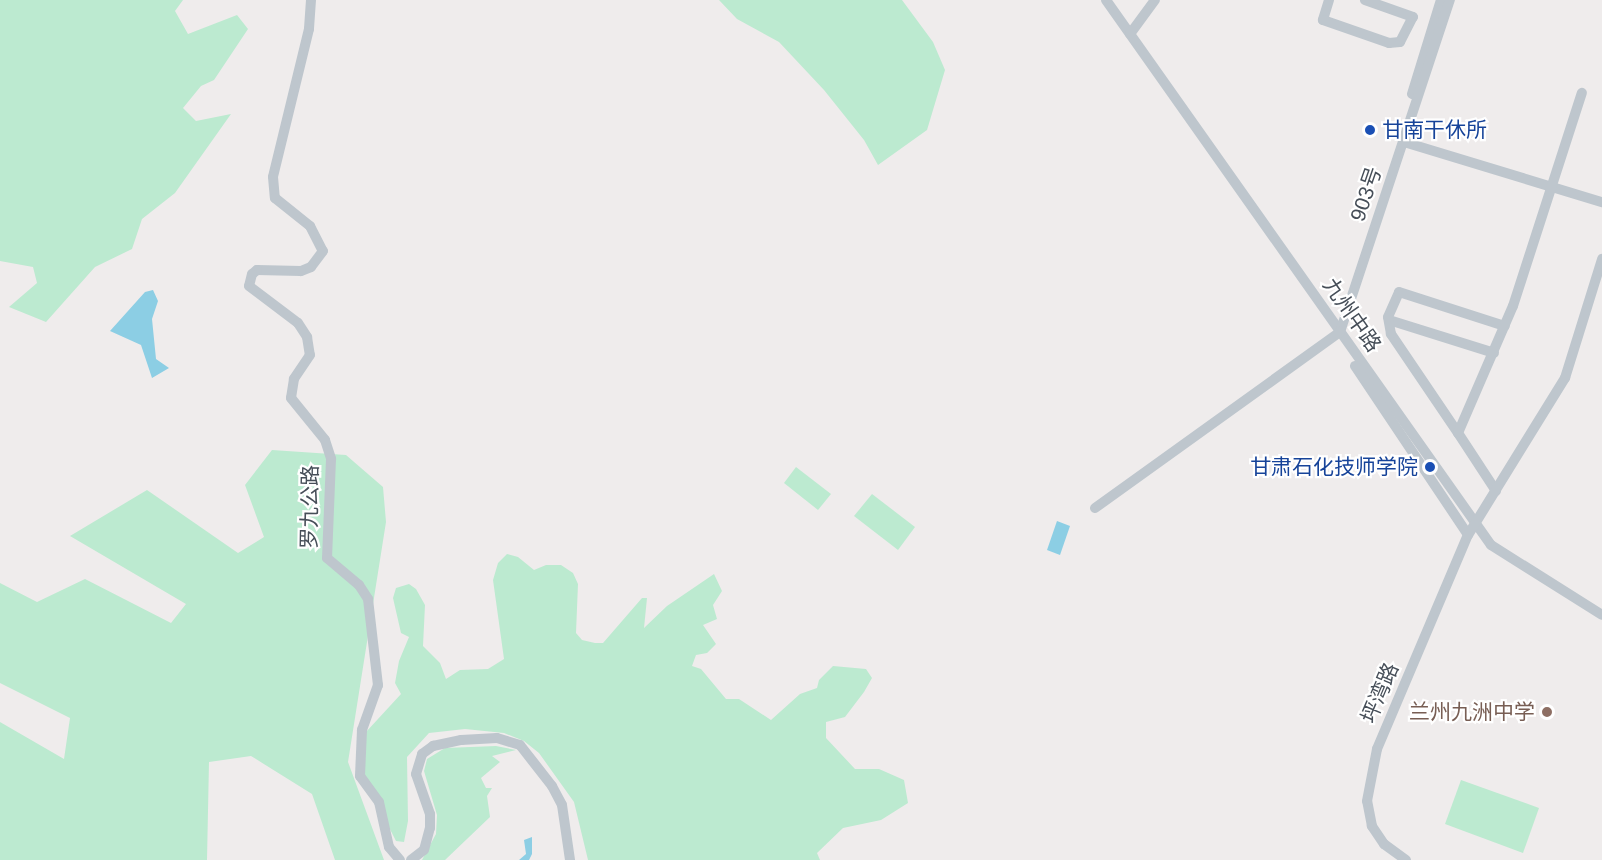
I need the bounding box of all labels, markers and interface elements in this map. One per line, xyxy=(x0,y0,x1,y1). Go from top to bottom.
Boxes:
place label: 甘南干休所 xyxy=(1382,117,1487,143)
marker: 甘南干休所 xyxy=(1363,123,1377,137)
street label: 903号 xyxy=(1345,163,1387,225)
street label: 九州中路 xyxy=(1318,273,1386,357)
place label: 甘肃石化技师学院 xyxy=(1250,454,1418,480)
marker: 甘肃石化技师学院 xyxy=(1423,460,1437,474)
street label: 罗九公路 xyxy=(297,465,323,549)
street label: 坪湾路 xyxy=(1356,659,1404,727)
place label: 兰州九洲中学 xyxy=(1409,699,1535,725)
marker: 兰州九洲中学 xyxy=(1540,705,1554,719)

